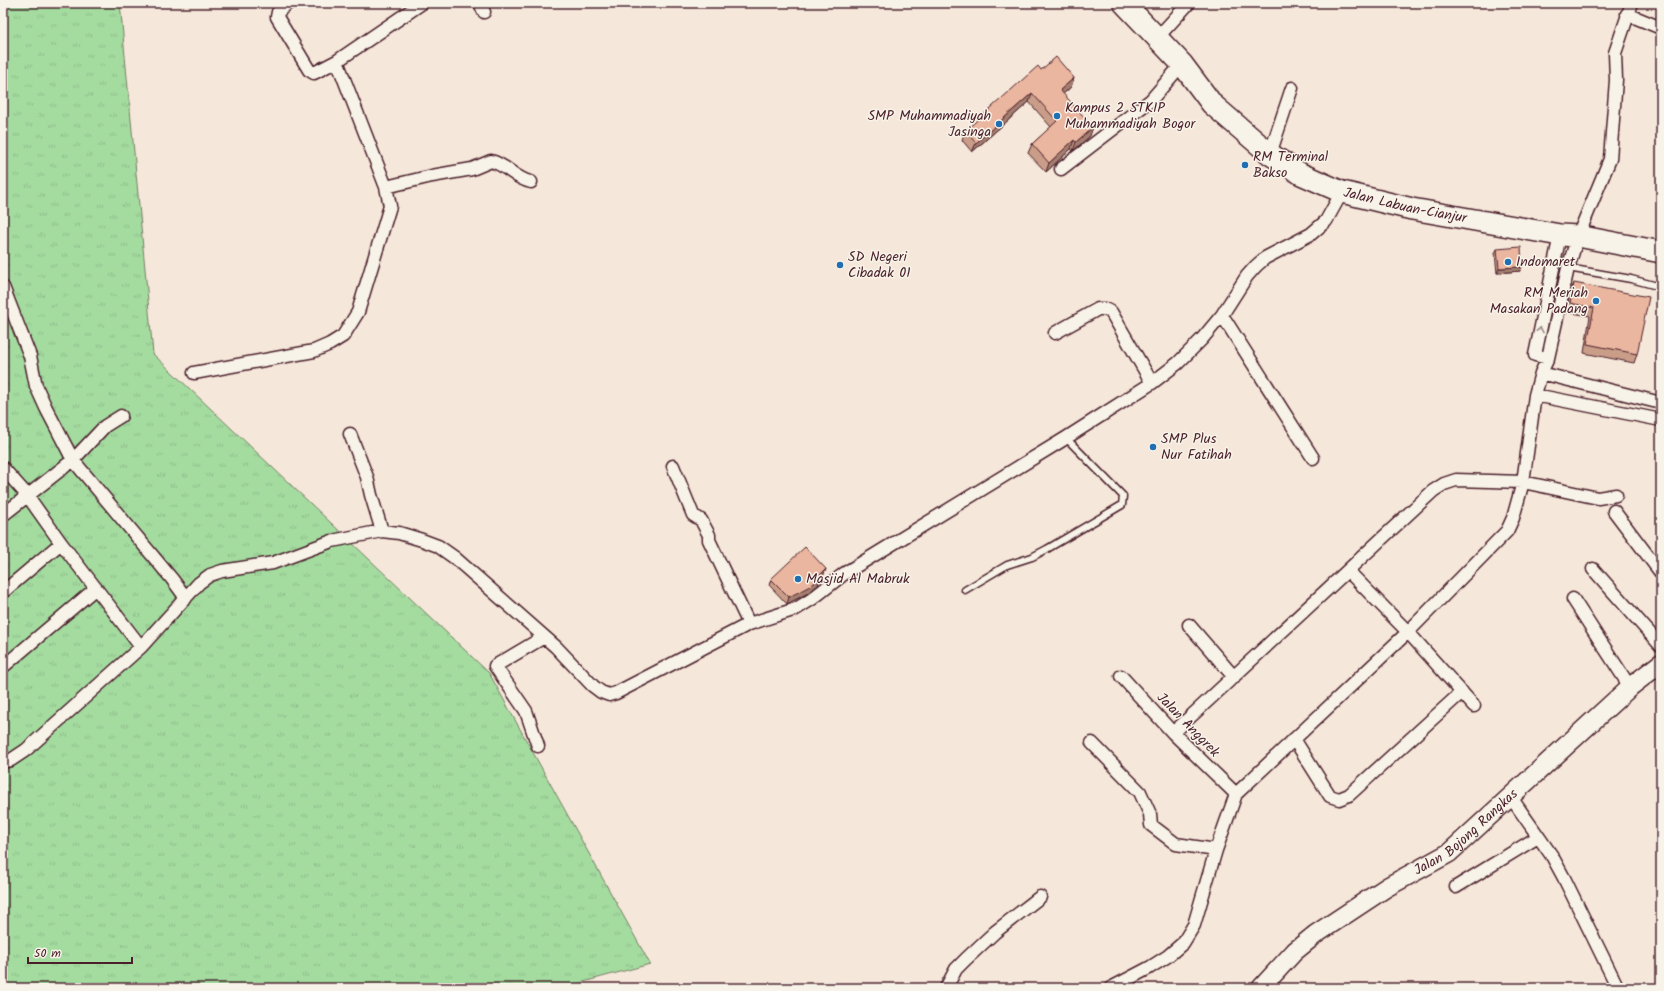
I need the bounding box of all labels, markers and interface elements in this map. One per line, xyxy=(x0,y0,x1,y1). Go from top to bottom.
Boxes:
place label: Kampus 2 STKIP Muhammadiyah Bogor xyxy=(1065,97,1197,135)
place label: SMP Muhammadiyah Jasinga xyxy=(868,105,991,143)
marker: Kampus 2 STKIP Muhammadiyah Bogor xyxy=(1052,111,1062,121)
marker: SMP Muhammadiyah Jasinga xyxy=(994,119,1004,129)
place label: RM Terminal Bakso xyxy=(1253,146,1329,184)
marker: RM Terminal Bakso xyxy=(1240,160,1250,170)
street label: Jalan Labuan-Cianjur xyxy=(1341,182,1470,230)
place label: SD Negeri Cibadak 01 xyxy=(848,246,911,284)
place label: Indomaret xyxy=(1516,251,1576,273)
marker: Indomaret xyxy=(1503,257,1513,267)
marker: SD Negeri Cibadak 01 xyxy=(835,260,845,270)
place label: RM Meriah Masakan Padang xyxy=(1490,282,1588,320)
marker: RM Meriah Masakan Padang xyxy=(1591,296,1601,306)
one-way arrow xyxy=(1536,326,1544,333)
place label: SMP Plus Nur Fatihah xyxy=(1161,428,1232,466)
marker: SMP Plus Nur Fatihah xyxy=(1148,442,1158,452)
place label: Masjid Al Mabruk xyxy=(806,568,910,590)
marker: Masjid Al Mabruk xyxy=(793,574,803,584)
street label: Jalan Anggrek xyxy=(1151,688,1225,763)
street label: Jalan Bojong Rangkas xyxy=(1410,784,1523,881)
scale bar xyxy=(28,939,132,965)
text: 50 m xyxy=(34,944,61,963)

